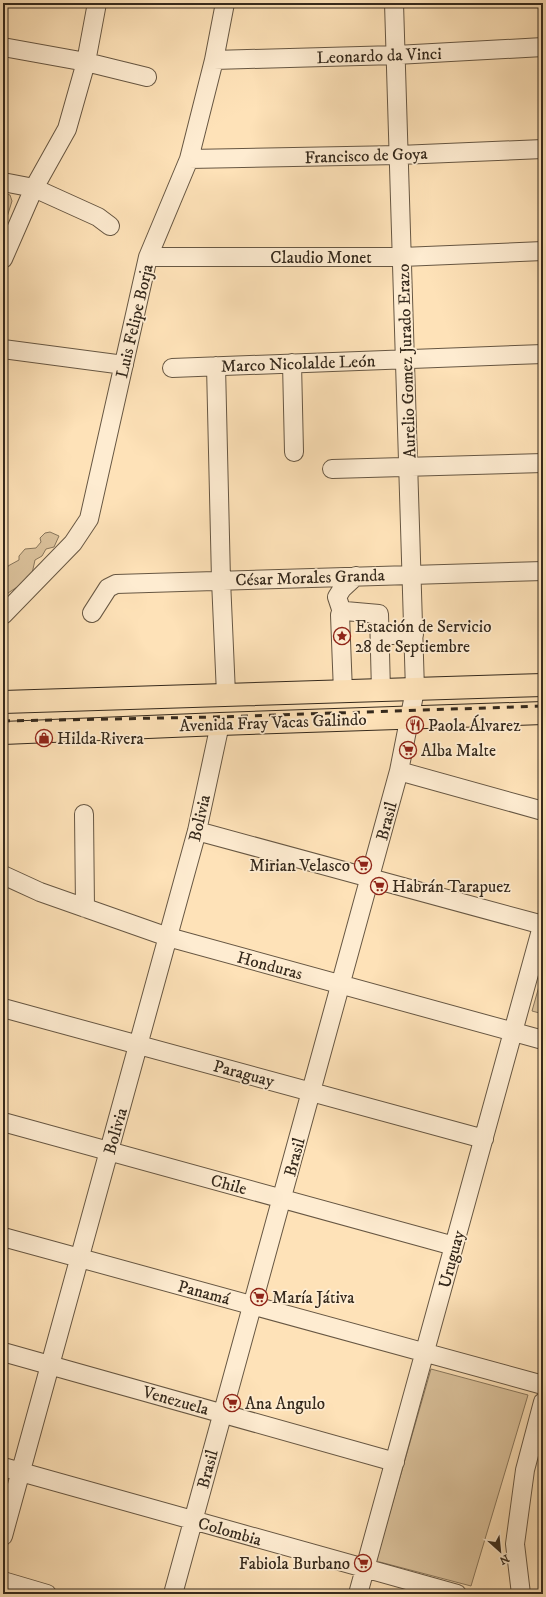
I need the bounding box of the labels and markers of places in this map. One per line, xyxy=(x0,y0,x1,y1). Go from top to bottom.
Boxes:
place label: Estación de Servicio 28 de Septiembre xyxy=(355,616,491,658)
place icon: Estación de Servicio 28 de Septiembre xyxy=(332,626,352,646)
place label: Paola Álvarez xyxy=(428,714,521,737)
restaurant icon: Paola Álvarez xyxy=(405,715,425,735)
shop icon: Hilda Rivera xyxy=(34,728,54,748)
place label: Hilda Rivera xyxy=(57,728,145,750)
supermarket icon: Alba Malte xyxy=(398,740,418,760)
place label: Alba Malte xyxy=(421,740,496,762)
place label: Mirian Velasco xyxy=(249,855,350,877)
supermarket icon: Mirian Velasco xyxy=(353,855,373,875)
supermarket icon: Habrán Tarapuez xyxy=(369,876,389,896)
place label: Habrán Tarapuez xyxy=(392,876,511,898)
supermarket icon: María Játiva xyxy=(249,1287,269,1307)
place label: María Játiva xyxy=(272,1287,355,1309)
supermarket icon: Ana Angulo xyxy=(222,1393,242,1413)
place label: Ana Angulo xyxy=(245,1393,325,1415)
place label: Fabiola Burbano xyxy=(239,1553,350,1575)
supermarket icon: Fabiola Burbano xyxy=(353,1553,373,1573)

